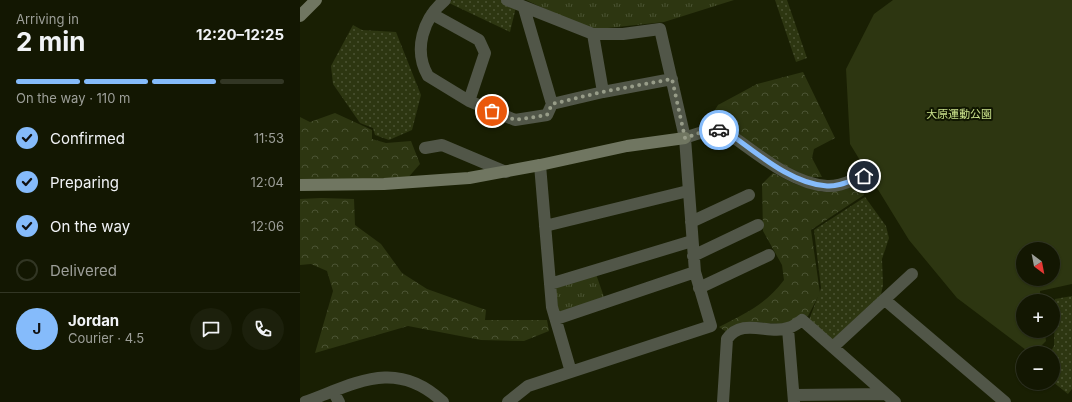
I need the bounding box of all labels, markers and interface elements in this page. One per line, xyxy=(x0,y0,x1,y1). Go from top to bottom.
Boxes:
text: Arriving in xyxy=(16,11,79,27)
text: 12:20–12:25 xyxy=(196,25,284,44)
text: 2 min xyxy=(16,26,86,57)
text: On the way · 110 m xyxy=(16,90,130,106)
pin xyxy=(475,94,509,128)
icon: bag xyxy=(481,100,503,122)
park label: 大原運動公園 xyxy=(926,107,992,121)
courier xyxy=(699,110,739,150)
icon: car xyxy=(708,119,730,141)
icon: check xyxy=(16,127,38,149)
text: Confirmed xyxy=(50,129,125,148)
text: 11:53 xyxy=(254,130,284,146)
pin xyxy=(847,159,881,193)
icon: home xyxy=(853,165,875,187)
icon: check xyxy=(16,171,38,193)
text: Preparing xyxy=(50,173,119,192)
text: 12:04 xyxy=(250,174,284,190)
icon: check xyxy=(16,215,38,237)
text: On the way xyxy=(50,217,130,236)
text: 12:06 xyxy=(251,218,284,234)
north arrow xyxy=(1016,242,1060,286)
map controls xyxy=(1016,242,1060,390)
text: Delivered xyxy=(50,261,117,280)
button: + xyxy=(1016,294,1060,338)
button: chat xyxy=(190,308,232,350)
button: phone xyxy=(242,308,284,350)
text: Jordan xyxy=(68,311,119,330)
text: J xyxy=(33,319,41,338)
text: Courier · 4.5 xyxy=(68,330,144,346)
button: − xyxy=(1016,346,1060,390)

